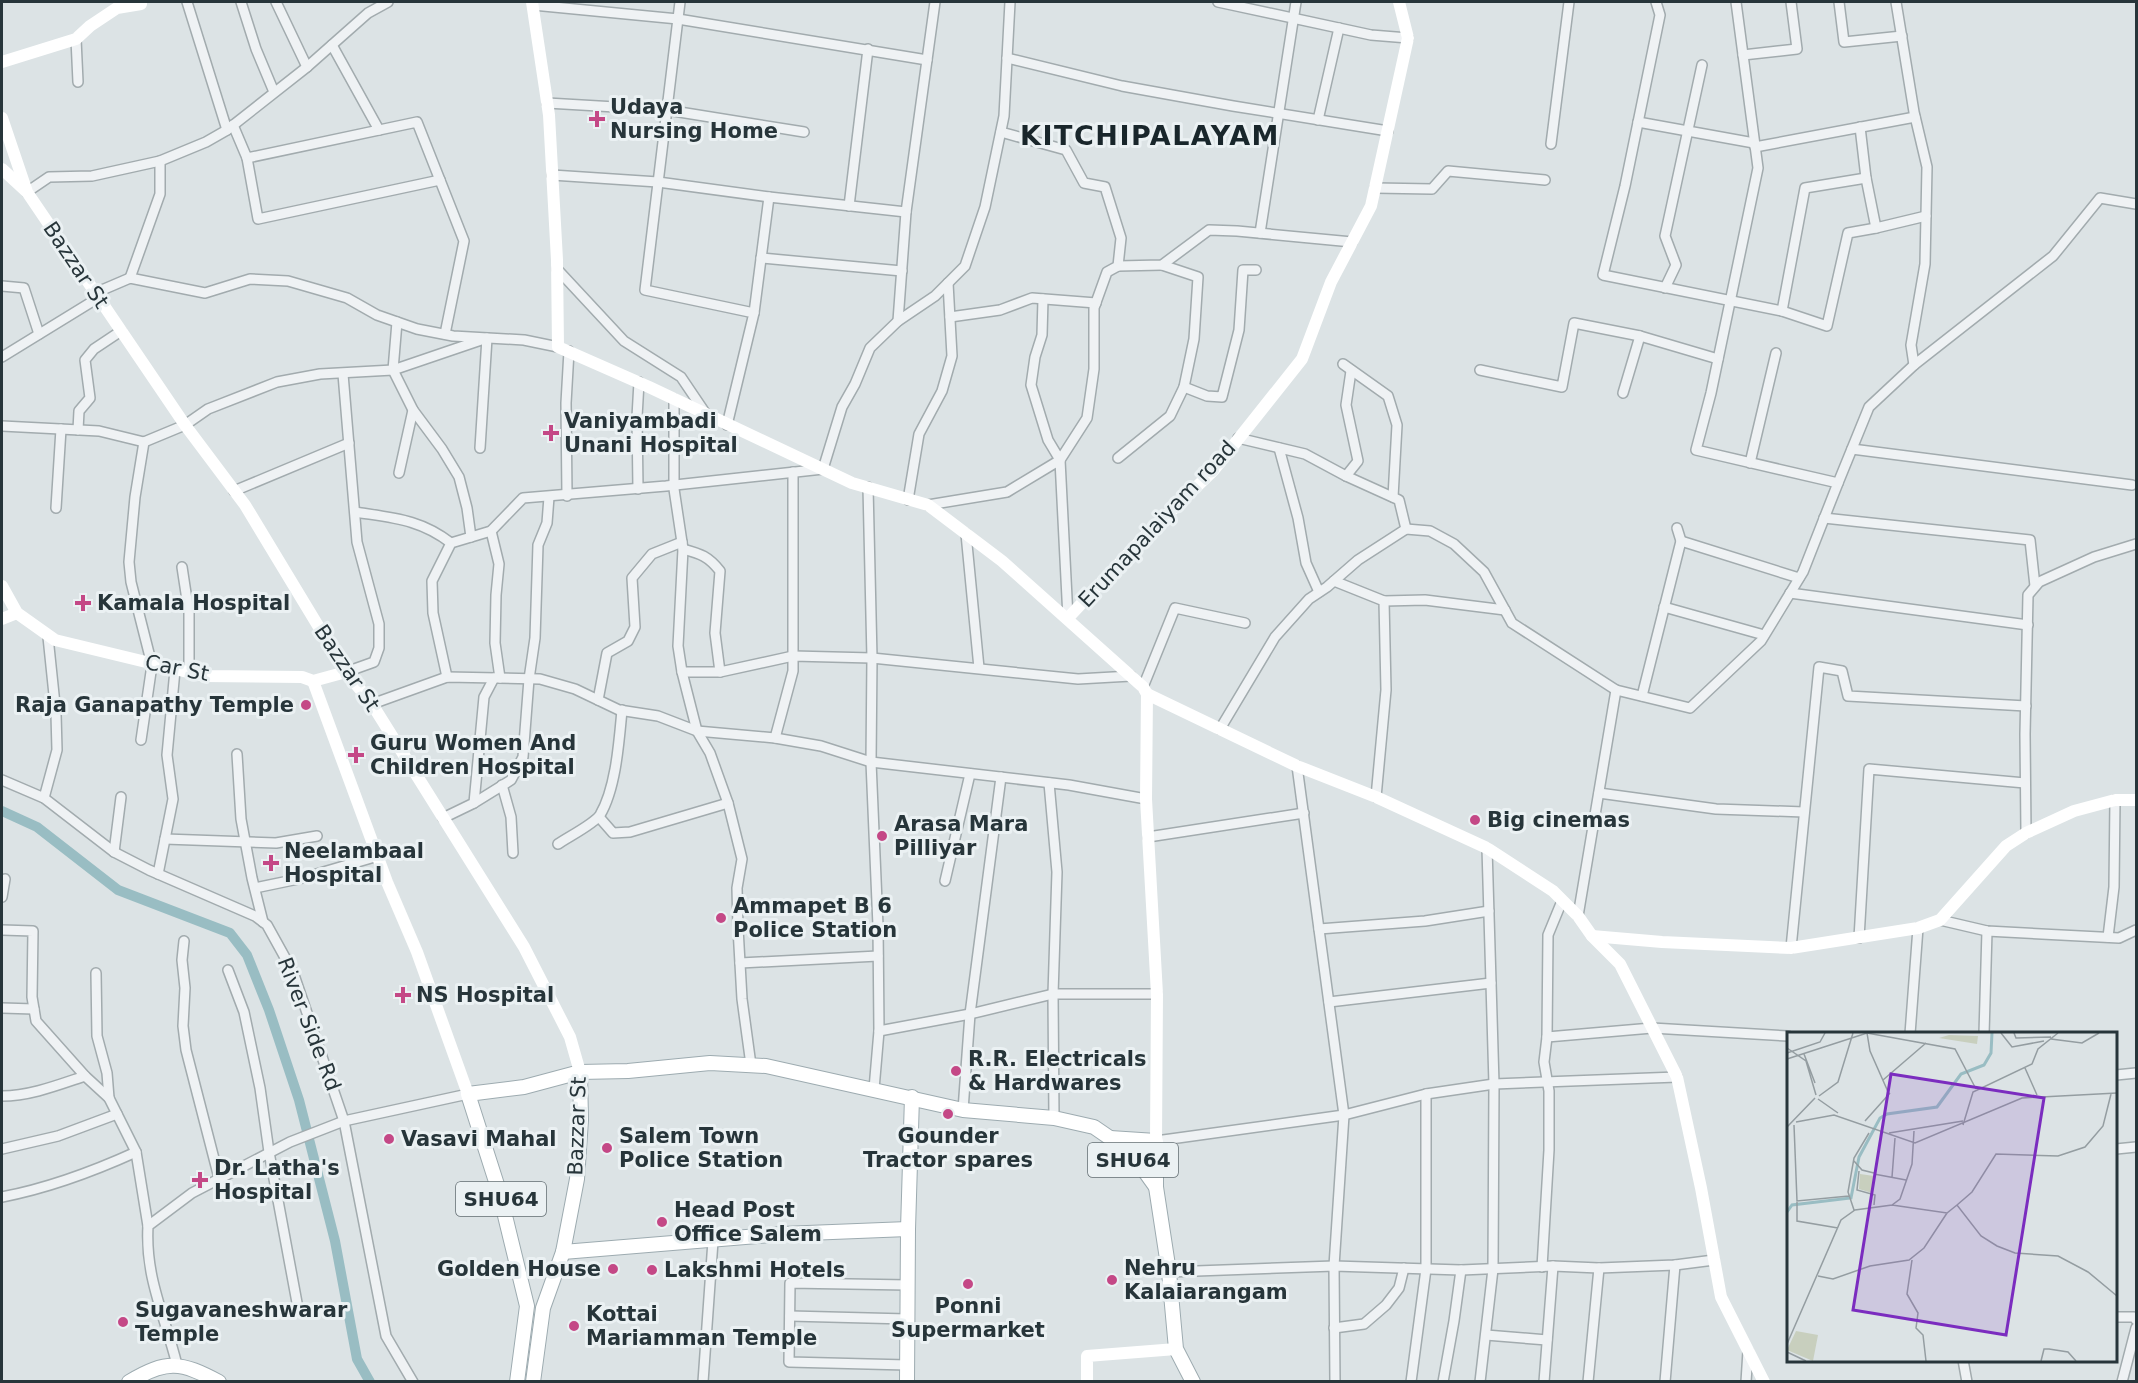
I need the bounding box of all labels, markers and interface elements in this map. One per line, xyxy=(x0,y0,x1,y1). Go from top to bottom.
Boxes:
place label: Udaya Nursing Home xyxy=(610,95,778,143)
marker: Udaya Nursing Home xyxy=(588,110,606,128)
district label: KITCHIPALAYAM xyxy=(1020,120,1280,151)
street label: Bazzar St xyxy=(38,217,114,313)
place label: Vaniyambadi Unani Hospital xyxy=(564,409,738,457)
marker: Vaniyambadi Unani Hospital xyxy=(542,424,560,442)
street label: Erumapalaiyam road xyxy=(1074,436,1240,612)
place label: Kamala Hospital xyxy=(97,591,290,615)
marker: Kamala Hospital xyxy=(74,594,92,612)
street label: Bazzar St xyxy=(309,620,385,716)
street label: Car St xyxy=(143,650,211,686)
place label: Raja Ganapathy Temple xyxy=(15,693,294,717)
marker: Raja Ganapathy Temple xyxy=(299,698,313,712)
place label: Guru Women And Children Hospital xyxy=(370,731,576,779)
marker: Guru Women And Children Hospital xyxy=(347,746,365,764)
place label: Big cinemas xyxy=(1487,808,1630,832)
place label: Arasa Mara Pilliyar xyxy=(894,812,1028,860)
marker: Big cinemas xyxy=(1468,813,1482,827)
marker: Arasa Mara Pilliyar xyxy=(875,829,889,843)
place label: Neelambaal Hospital xyxy=(284,839,424,887)
marker: Neelambaal Hospital xyxy=(262,854,280,872)
place label: Ammapet B 6 Police Station xyxy=(733,894,897,942)
marker: Ammapet B 6 Police Station xyxy=(714,911,728,925)
street label: River Side Rd xyxy=(273,954,345,1094)
place label: NS Hospital xyxy=(416,983,554,1007)
marker: NS Hospital xyxy=(394,986,412,1004)
inset map xyxy=(1787,1032,2117,1362)
place label: R.R. Electricals & Hardwares xyxy=(968,1047,1147,1095)
marker: R.R. Electricals & Hardwares xyxy=(949,1064,963,1078)
street label: Bazzar St xyxy=(563,1076,591,1176)
marker: Gounder Tractor spares xyxy=(941,1107,955,1121)
place label: Salem Town Police Station xyxy=(619,1124,783,1172)
place label: Gounder Tractor spares xyxy=(863,1124,1033,1172)
place label: Vasavi Mahal xyxy=(401,1127,557,1151)
marker: Vasavi Mahal xyxy=(382,1132,396,1146)
marker: Salem Town Police Station xyxy=(600,1141,614,1155)
road number: SHU64 xyxy=(1088,1143,1178,1177)
place label: Dr. Latha's Hospital xyxy=(214,1156,340,1204)
marker: Dr. Latha's Hospital xyxy=(191,1171,209,1189)
road number: SHU64 xyxy=(456,1182,546,1216)
place label: Head Post Office Salem xyxy=(674,1198,822,1246)
marker: Head Post Office Salem xyxy=(655,1215,669,1229)
place label: Nehru Kalaiarangam xyxy=(1124,1256,1288,1304)
place label: Golden House xyxy=(437,1257,601,1281)
place label: Lakshmi Hotels xyxy=(664,1258,845,1282)
marker: Golden House xyxy=(606,1262,620,1276)
marker: Lakshmi Hotels xyxy=(645,1263,659,1277)
marker: Nehru Kalaiarangam xyxy=(1105,1273,1119,1287)
marker: Ponni Supermarket xyxy=(961,1277,975,1291)
place label: Ponni Supermarket xyxy=(891,1294,1045,1342)
place label: Sugavaneshwarar Temple xyxy=(135,1298,348,1346)
place label: Kottai Mariamman Temple xyxy=(586,1302,817,1350)
marker: Sugavaneshwarar Temple xyxy=(116,1315,130,1329)
marker: Kottai Mariamman Temple xyxy=(567,1319,581,1333)

